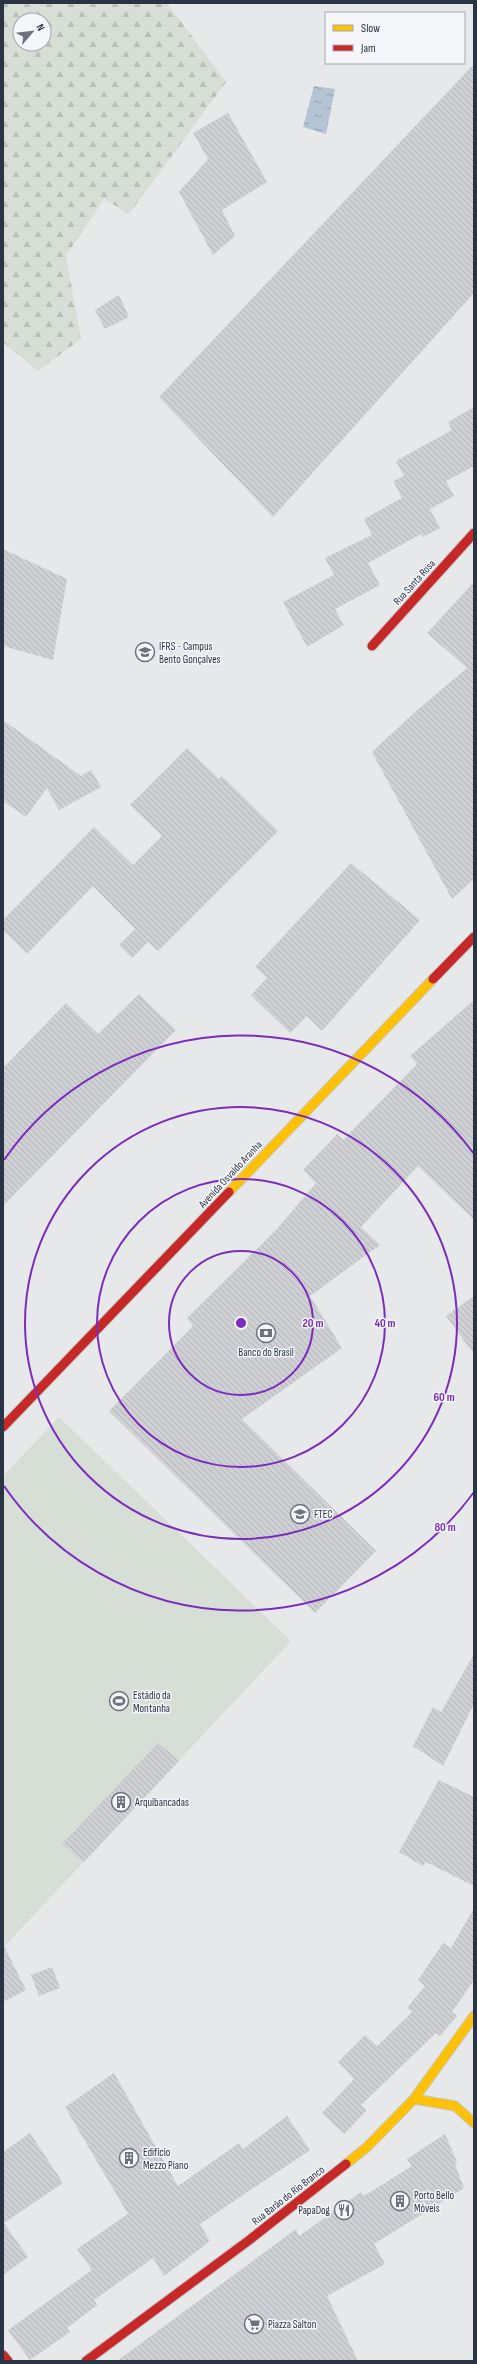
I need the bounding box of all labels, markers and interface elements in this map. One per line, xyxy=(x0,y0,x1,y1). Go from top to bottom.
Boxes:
north arrow xyxy=(12,12,52,52)
legend xyxy=(325,12,465,64)
text: Slow xyxy=(361,21,380,36)
text: N xyxy=(33,22,48,33)
text: Jam xyxy=(360,41,376,56)
street label: Rua Santa Rosa xyxy=(391,557,438,608)
place label: IFRS - Campus Bento Gonçalves xyxy=(159,640,221,666)
school or university icon: IFRS - Campus Bento Gonçalves xyxy=(134,641,156,663)
street label: Avenida Osvaldo Aranha xyxy=(195,1138,265,1211)
centre of rings xyxy=(234,1316,248,1330)
text: 20 m xyxy=(303,1316,323,1331)
text: 40 m xyxy=(374,1316,396,1331)
bank icon: Banco do Brasil xyxy=(255,1322,277,1344)
place label: Banco do Brasil xyxy=(238,1346,294,1359)
text: 60 m xyxy=(433,1390,455,1405)
school or university icon: FTEC xyxy=(289,1503,311,1525)
place label: FTEC xyxy=(314,1508,333,1521)
text: 80 m xyxy=(434,1520,456,1535)
place label: Estádio da Montanha xyxy=(133,1689,171,1715)
sports icon: Estádio da Montanha xyxy=(108,1690,130,1712)
building icon: Arquibancadas xyxy=(110,1791,132,1813)
place label: Arquibancadas xyxy=(134,1796,189,1809)
place label: Edifício Mezzo Piano xyxy=(143,2146,189,2172)
building icon: Edifício Mezzo Piano xyxy=(118,2147,140,2169)
street label: Rua Barão do Rio Branco xyxy=(249,2163,327,2228)
place label: Porto Bello Móveis xyxy=(414,2189,454,2215)
building icon: Porto Bello Móveis xyxy=(389,2190,411,2212)
restaurant icon: PapaDog xyxy=(333,2199,355,2221)
place label: PapaDog xyxy=(298,2204,331,2217)
supermarket icon: Piazza Salton xyxy=(243,2313,265,2335)
place label: Piazza Salton xyxy=(268,2318,317,2331)

